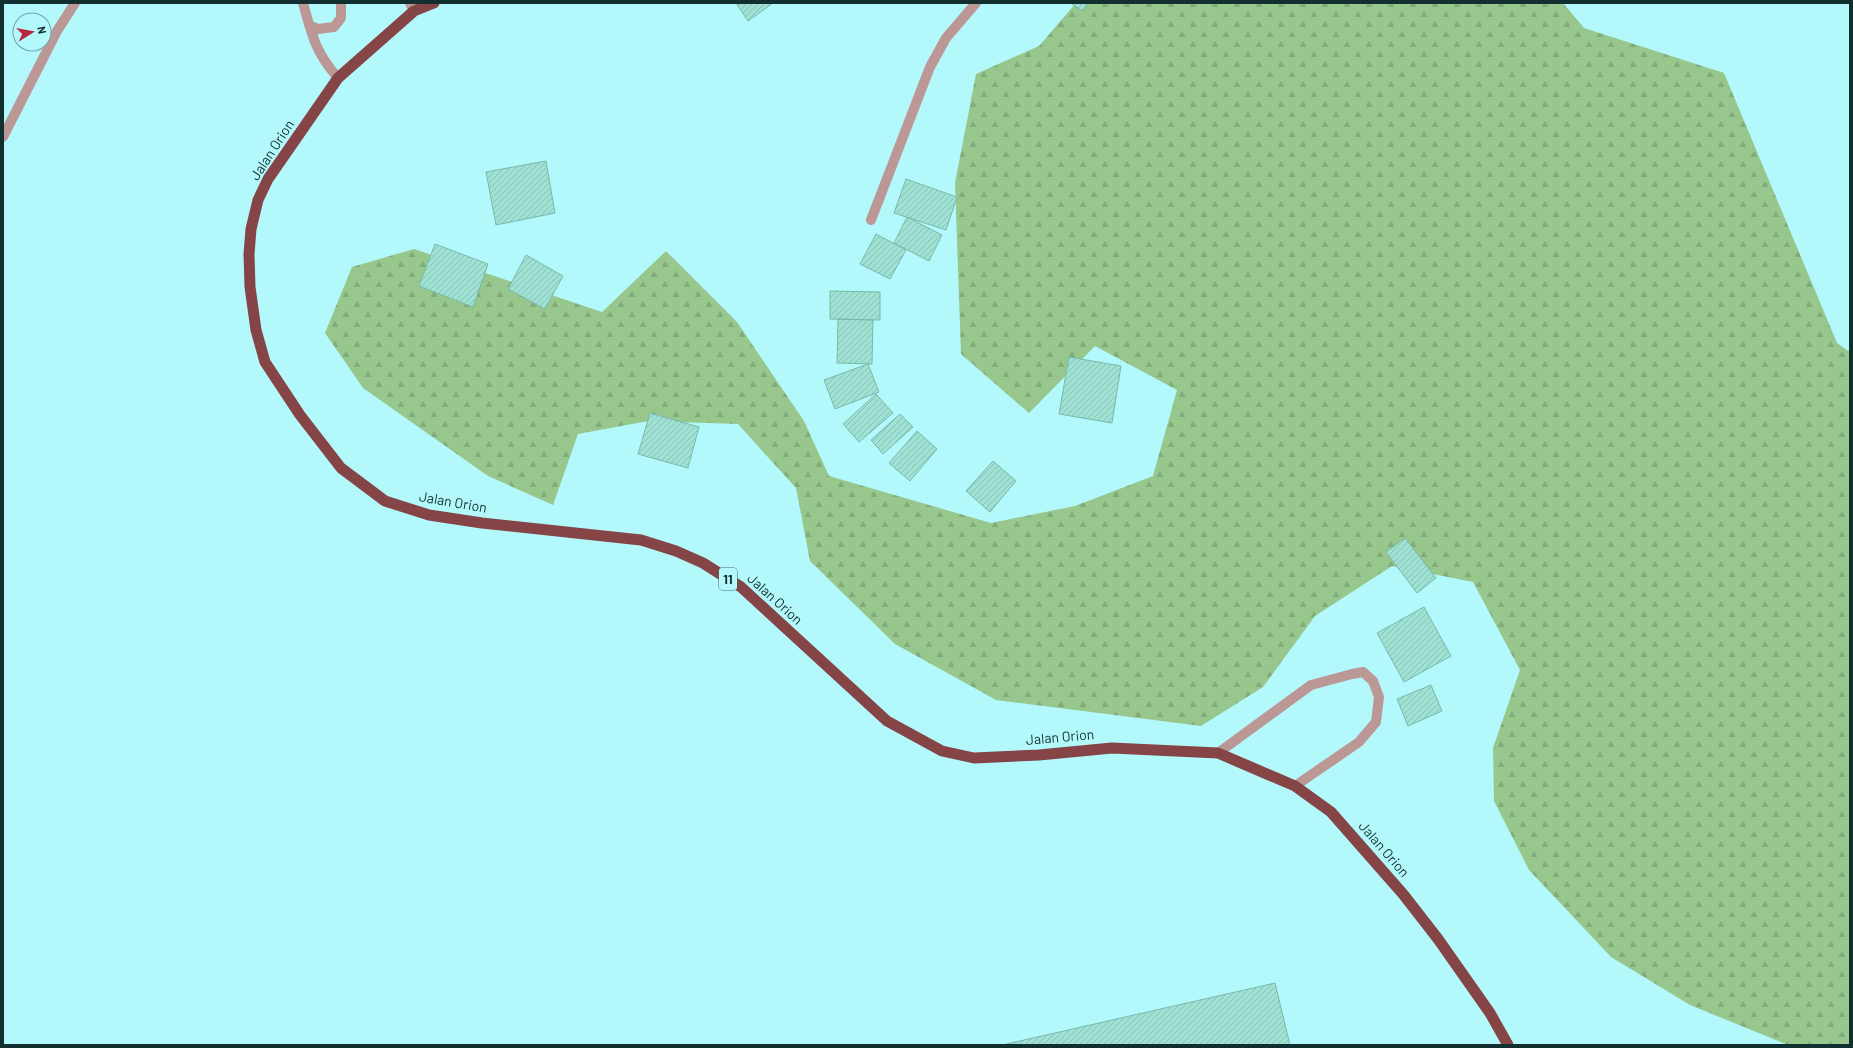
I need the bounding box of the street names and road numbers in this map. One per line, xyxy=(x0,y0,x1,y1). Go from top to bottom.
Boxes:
street label: Jalan Orion xyxy=(246,116,297,183)
street label: Jalan Orion xyxy=(418,487,488,516)
road number: 11 xyxy=(719,568,737,590)
street label: Jalan Orion xyxy=(744,569,806,628)
street label: Jalan Orion xyxy=(1025,725,1095,748)
street label: Jalan Orion xyxy=(1355,817,1413,880)

